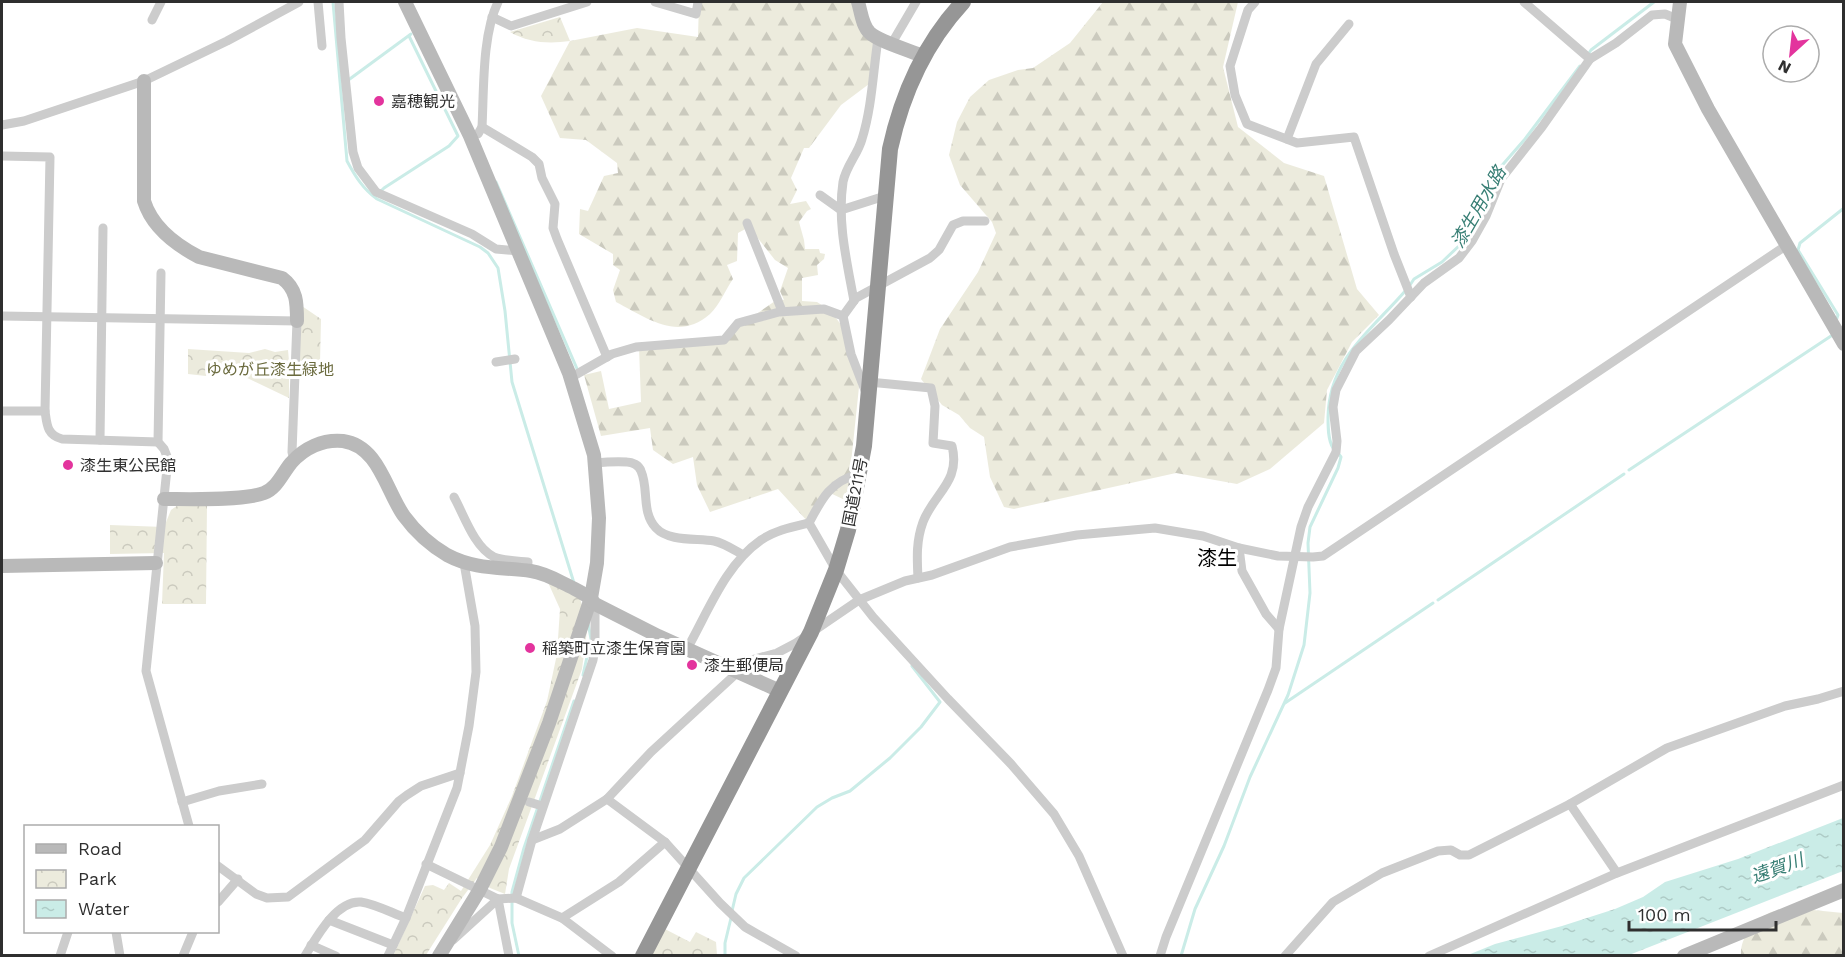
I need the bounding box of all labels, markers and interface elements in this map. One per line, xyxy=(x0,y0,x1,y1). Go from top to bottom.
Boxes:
north arrow xyxy=(1761,24,1821,84)
text: N xyxy=(1775,56,1794,78)
place label: 嘉穂観光 xyxy=(391,92,455,111)
marker: 嘉穂観光 xyxy=(372,94,386,108)
water label: 漆生用水路 xyxy=(1446,161,1511,251)
park label: ゆめが丘漆生緑地 xyxy=(206,360,334,379)
place label: 漆生東公民館 xyxy=(80,456,176,475)
street label: 国道211号 xyxy=(839,456,871,528)
marker: 漆生東公民館 xyxy=(61,458,75,472)
district label: 漆生 xyxy=(1197,546,1237,570)
place label: 稲築町立漆生保育園 xyxy=(542,639,686,658)
marker: 稲築町立漆生保育園 xyxy=(523,641,537,655)
place label: 漆生郵便局 xyxy=(704,656,784,675)
marker: 漆生郵便局 xyxy=(685,658,699,672)
legend xyxy=(24,825,219,933)
text: Road xyxy=(78,838,122,859)
water label: 遠賀川 xyxy=(1748,848,1808,887)
text: Park xyxy=(78,868,117,889)
scale bar xyxy=(1629,894,1776,932)
text: Water xyxy=(78,898,130,919)
text: 100 m xyxy=(1638,904,1691,925)

